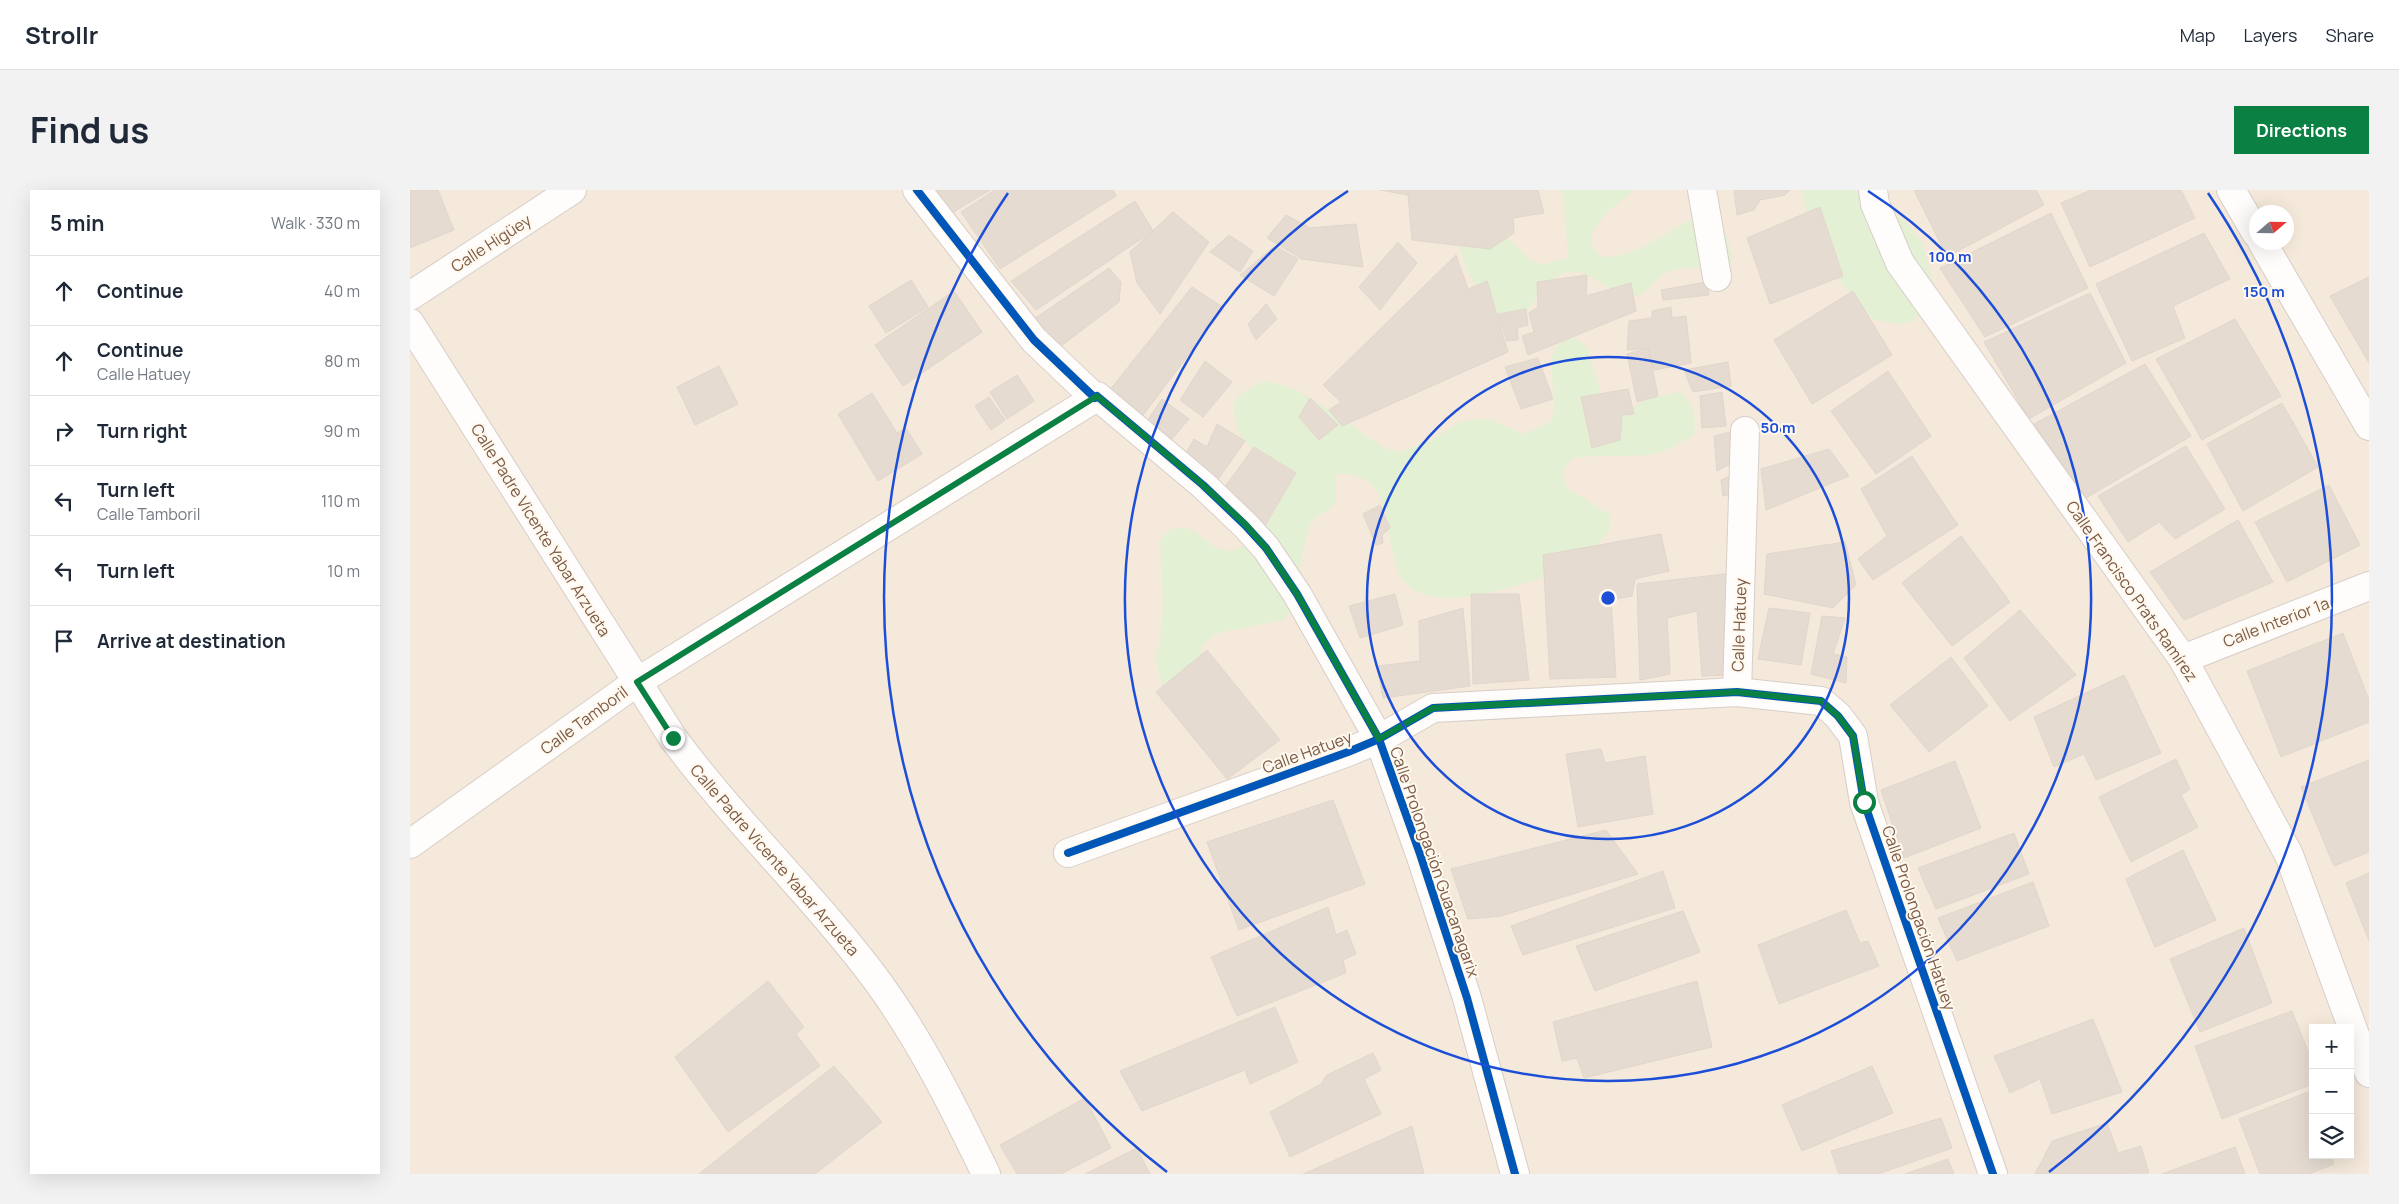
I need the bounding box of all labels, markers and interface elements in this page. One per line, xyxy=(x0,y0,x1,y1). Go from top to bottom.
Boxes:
text: Strollr xyxy=(25,18,98,51)
text: Map xyxy=(2180,23,2215,47)
text: Layers xyxy=(2243,23,2297,47)
text: Share xyxy=(2325,23,2374,47)
text: Find us xyxy=(30,106,149,154)
button: Directions xyxy=(2234,106,2369,154)
north arrow xyxy=(2249,205,2294,250)
text: 5 min xyxy=(50,209,104,237)
street label: Calle Higüey xyxy=(447,209,536,277)
text: Walk · 330 m xyxy=(271,212,360,234)
text: 100 m xyxy=(1929,246,1971,267)
icon: ahead xyxy=(50,277,78,305)
text: Continue xyxy=(97,278,183,304)
text: 40 m xyxy=(324,280,360,302)
text: 150 m xyxy=(2243,281,2285,302)
text: Continue xyxy=(97,337,183,363)
icon: ahead xyxy=(50,347,78,375)
text: 80 m xyxy=(324,350,360,372)
text: Calle Hatuey xyxy=(97,363,191,385)
icon: right xyxy=(50,417,78,445)
text: 50 m xyxy=(1760,417,1796,438)
text: Turn right xyxy=(97,418,187,444)
street label: Calle Padre Vicente Yabar Arzueta xyxy=(466,419,616,641)
text: 90 m xyxy=(324,420,360,442)
text: Turn left xyxy=(97,477,175,503)
icon: left xyxy=(50,487,78,515)
text: 110 m xyxy=(321,490,360,512)
street label: Calle Francisco Prats Ramírez xyxy=(2061,496,2203,686)
text: Calle Tamboril xyxy=(97,503,200,525)
icon: left xyxy=(50,557,78,585)
text: Turn left xyxy=(97,558,175,584)
text: 10 m xyxy=(327,560,360,582)
street label: Calle Hatuey xyxy=(1726,577,1752,672)
centre of rings xyxy=(1599,589,1617,607)
street label: Calle Interior 1a xyxy=(2220,592,2332,652)
icon: arrive xyxy=(50,627,78,655)
text: Arrive at destination xyxy=(97,628,286,654)
street label: Calle Tamboril xyxy=(536,681,632,759)
street label: Calle Hatuey xyxy=(1259,725,1355,778)
route end xyxy=(662,727,685,750)
street label: Calle Prolongación Guacanagarix xyxy=(1385,744,1485,981)
street label: Calle Padre Vicente Yabar Arzueta xyxy=(686,759,864,961)
route start xyxy=(1853,791,1876,814)
street label: Calle Prolongación Hatuey xyxy=(1877,823,1961,1014)
map controls xyxy=(2309,1024,2354,1159)
button: + xyxy=(2309,1024,2354,1069)
button: − xyxy=(2309,1069,2354,1114)
button: layers xyxy=(2309,1114,2354,1159)

